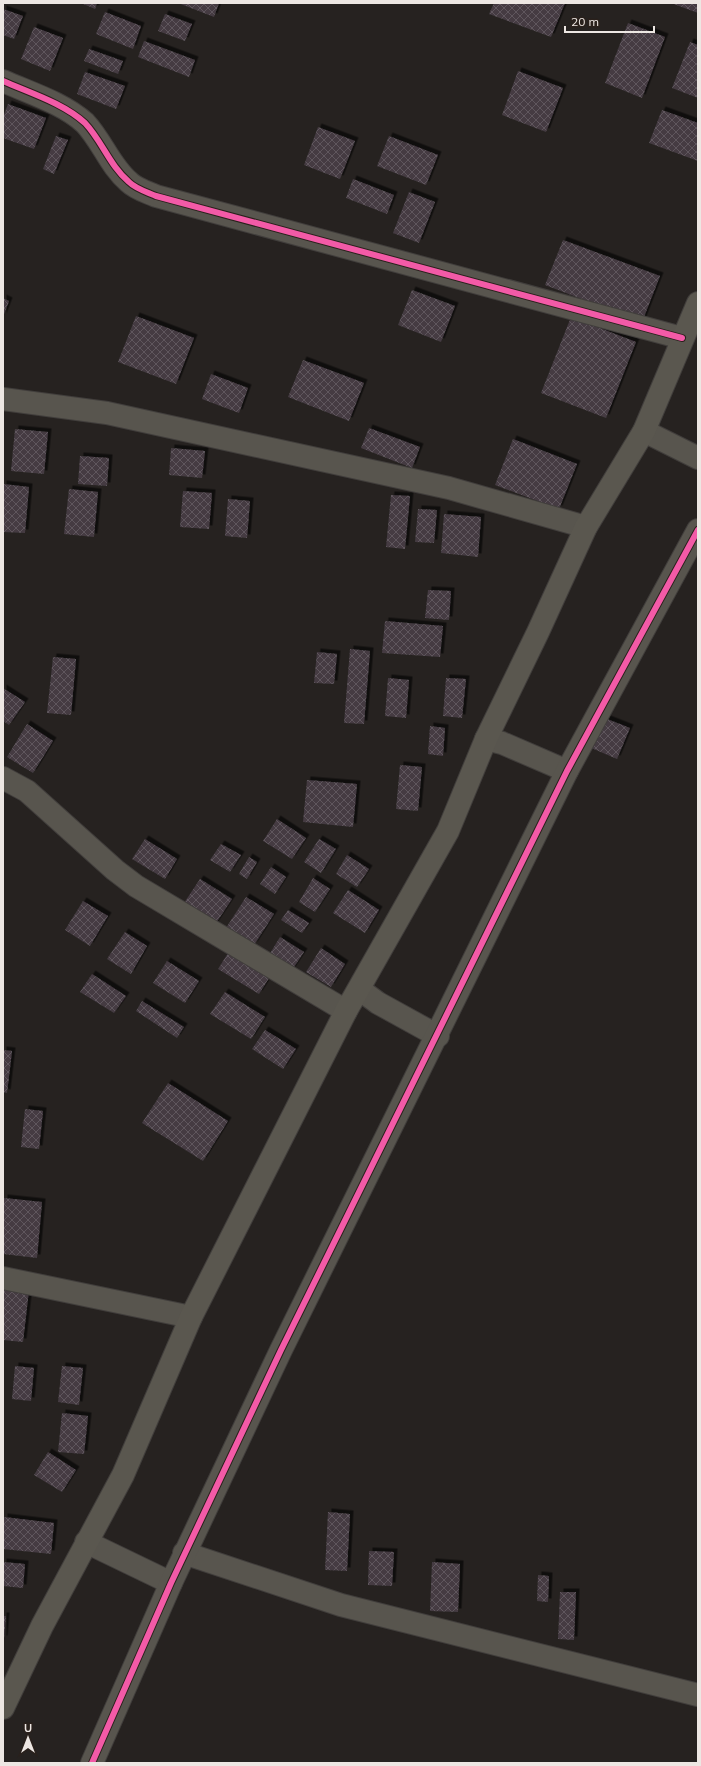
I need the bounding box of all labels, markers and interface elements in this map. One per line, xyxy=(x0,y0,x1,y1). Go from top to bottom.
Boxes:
scale bar xyxy=(565,8,654,34)
text: 20 m xyxy=(571,14,599,29)
north arrow xyxy=(8,1718,48,1758)
text: U xyxy=(24,1721,32,1735)

